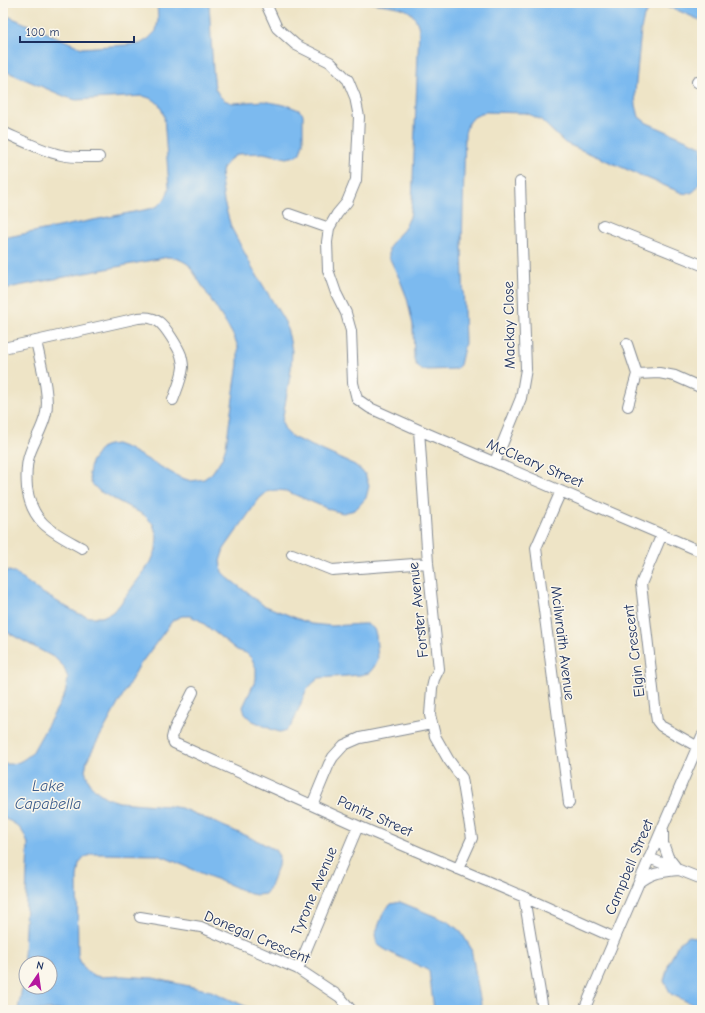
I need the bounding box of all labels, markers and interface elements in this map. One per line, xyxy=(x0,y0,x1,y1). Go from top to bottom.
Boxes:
scale bar xyxy=(20,18,134,44)
text: 100 m xyxy=(26,25,59,39)
street label: Mackay Close xyxy=(499,280,519,369)
street label: McCleary Street xyxy=(484,435,586,492)
street label: Forster Avenue xyxy=(404,561,432,659)
street label: Mcilwraith Avenue xyxy=(547,585,579,702)
street label: Elgin Crescent xyxy=(619,603,649,698)
water label: Lake Capabella xyxy=(15,777,81,813)
street label: Panitz Street xyxy=(335,791,416,841)
street label: Campbell Street xyxy=(601,816,657,917)
street label: Tyrone Avenue xyxy=(287,843,341,938)
street label: Donegal Crescent xyxy=(201,907,313,968)
north arrow xyxy=(18,955,58,995)
text: N xyxy=(35,959,45,973)

